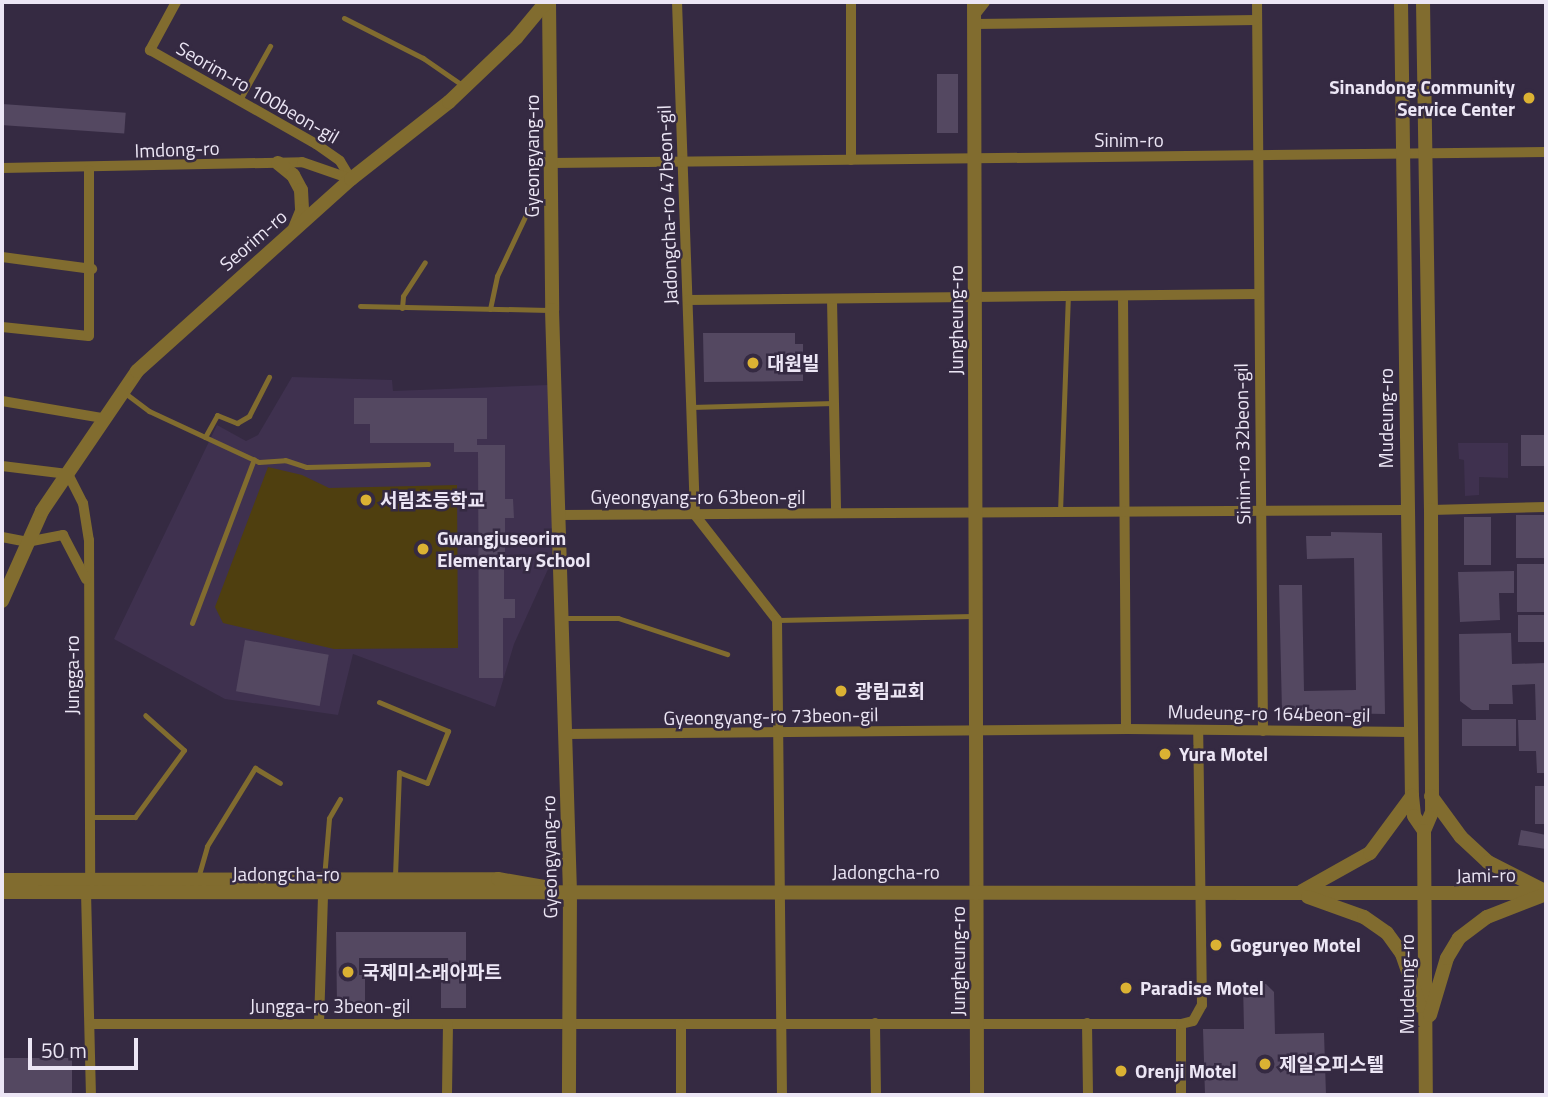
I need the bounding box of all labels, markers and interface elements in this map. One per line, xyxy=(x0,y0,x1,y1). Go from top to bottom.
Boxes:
street label: Seorim-ro 100beon-gil xyxy=(173,36,343,148)
place label: Sinandong Community Service Center xyxy=(1329,76,1515,120)
marker: Sinandong Community Service Center xyxy=(1521,90,1537,106)
street label: Gyeongyang-ro xyxy=(521,94,543,218)
street label: Jadongcha-ro 47beon-gil xyxy=(652,105,682,305)
street label: Sinim-ro xyxy=(1094,129,1164,151)
street label: Imdong-ro xyxy=(134,136,220,162)
street label: Seorim-ro xyxy=(215,205,291,275)
street label: Jungheung-ro xyxy=(945,265,967,375)
place label: 대원빌 xyxy=(767,352,819,374)
marker: 대원빌 xyxy=(745,355,761,371)
street label: Sinim-ro 32beon-gil xyxy=(1229,363,1255,525)
street label: Mudeung-ro xyxy=(1375,368,1397,468)
street label: Gyeongyang-ro 63beon-gil xyxy=(590,486,806,508)
place label: 서림초등학교 xyxy=(380,489,485,511)
marker: 서림초등학교 xyxy=(358,492,374,508)
place label: Gwangjuseorim Elementary School xyxy=(437,527,591,571)
marker: Gwangjuseorim Elementary School xyxy=(415,541,431,557)
street label: Jungga-ro xyxy=(61,635,83,715)
place label: 광림교회 xyxy=(855,680,925,702)
marker: 광림교회 xyxy=(833,683,849,699)
street label: Mudeung-ro 164beon-gil xyxy=(1167,700,1371,726)
street label: Gyeongyang-ro 73beon-gil xyxy=(663,703,879,729)
place label: Yura Motel xyxy=(1179,743,1268,765)
marker: Yura Motel xyxy=(1157,746,1173,762)
street label: Gyeongyang-ro xyxy=(537,795,561,919)
street label: Jadongcha-ro xyxy=(832,861,940,883)
street label: Jadongcha-ro xyxy=(232,863,340,885)
street label: Jami-ro xyxy=(1456,863,1516,887)
street label: Jungheung-ro xyxy=(947,906,969,1016)
place label: Goguryeo Motel xyxy=(1230,934,1361,956)
street label: Mudeung-ro xyxy=(1396,934,1418,1034)
marker: Goguryeo Motel xyxy=(1208,937,1224,953)
place label: 국제미소래아파트 xyxy=(362,961,502,983)
marker: 국제미소래아파트 xyxy=(340,964,356,980)
place label: Paradise Motel xyxy=(1140,977,1264,999)
marker: Paradise Motel xyxy=(1118,980,1134,996)
street label: Jungga-ro 3beon-gil xyxy=(250,995,410,1017)
scale bar xyxy=(32,1024,142,1068)
text: 50 m xyxy=(41,1034,87,1066)
place label: 제일오피스텔 xyxy=(1279,1053,1384,1075)
marker: 제일오피스텔 xyxy=(1257,1056,1273,1072)
place label: Orenji Motel xyxy=(1135,1060,1237,1082)
marker: Orenji Motel xyxy=(1113,1063,1129,1079)

